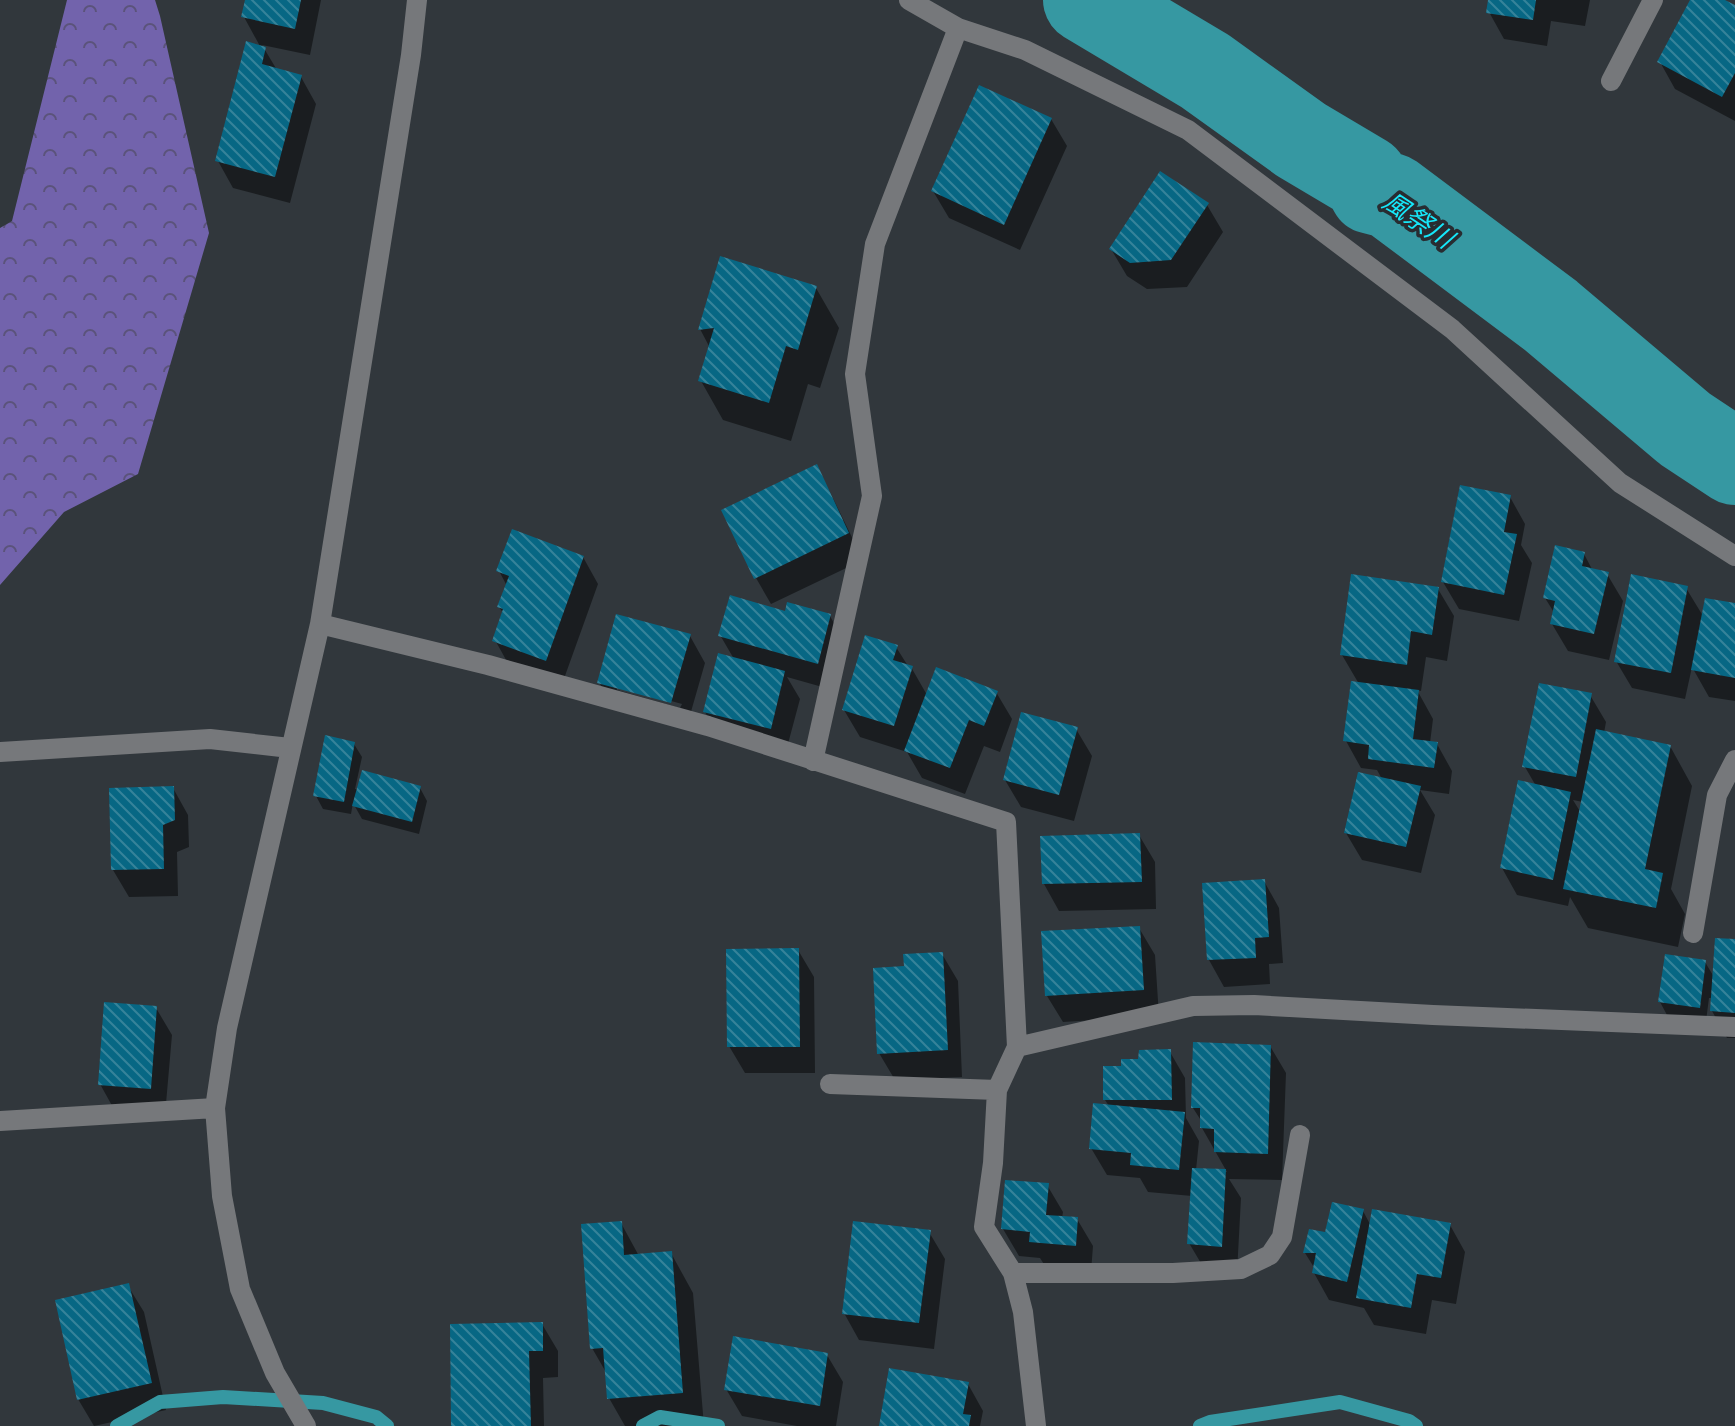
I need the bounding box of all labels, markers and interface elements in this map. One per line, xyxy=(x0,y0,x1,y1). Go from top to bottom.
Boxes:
water label: 風祭川 xyxy=(1376,182,1463,258)

